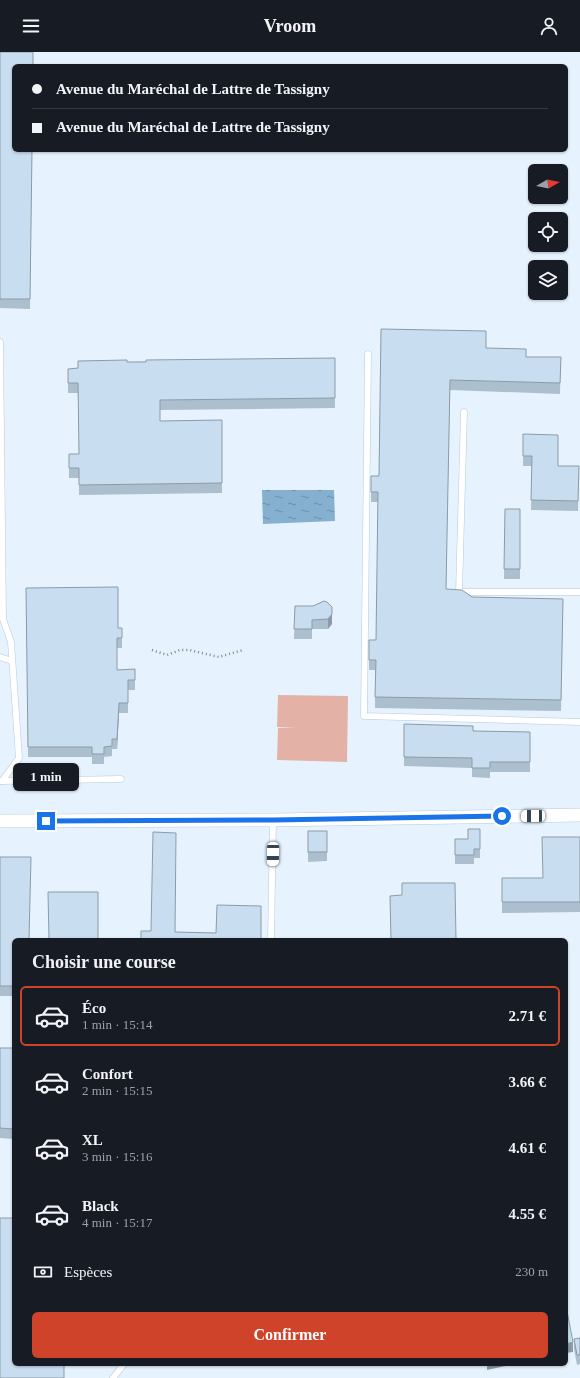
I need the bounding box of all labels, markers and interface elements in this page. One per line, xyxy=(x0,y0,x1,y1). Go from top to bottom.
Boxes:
icon: menu xyxy=(20,15,42,37)
icon: person xyxy=(538,15,560,37)
text: Vroom xyxy=(264,16,316,36)
text: Avenue du Maréchal de Lattre de Tassigny xyxy=(56,81,330,97)
text: Avenue du Maréchal de Lattre de Tassigny xyxy=(56,119,330,135)
north arrow xyxy=(528,164,568,204)
map controls xyxy=(528,164,568,300)
button: locate xyxy=(528,212,568,252)
button: layers xyxy=(528,260,568,300)
callout: 1 min xyxy=(13,763,79,791)
text: 1 min xyxy=(30,769,62,784)
route start xyxy=(493,807,511,825)
car xyxy=(521,810,545,822)
route end xyxy=(37,812,55,830)
car xyxy=(267,842,279,866)
text: Choisir une course xyxy=(32,952,176,972)
icon: car xyxy=(34,998,70,1034)
text: Éco xyxy=(82,1000,106,1016)
text: 2.71 € xyxy=(509,1008,546,1024)
text: 1 min · 15:14 xyxy=(82,1017,152,1032)
icon: car xyxy=(34,1064,70,1100)
text: Confort xyxy=(82,1066,133,1082)
text: 3.66 € xyxy=(509,1074,546,1090)
text: 2 min · 15:15 xyxy=(82,1083,152,1098)
icon: car xyxy=(34,1130,70,1166)
text: XL xyxy=(82,1132,103,1148)
text: 4.61 € xyxy=(509,1140,546,1156)
text: 3 min · 15:16 xyxy=(82,1149,152,1164)
icon: car xyxy=(34,1196,70,1232)
text: Black xyxy=(82,1198,119,1214)
text: 4.55 € xyxy=(509,1206,546,1222)
text: 4 min · 15:17 xyxy=(82,1215,152,1230)
icon: cash xyxy=(32,1261,54,1283)
text: Espèces xyxy=(64,1264,112,1280)
text: 230 m xyxy=(515,1264,548,1279)
button: Confirmer xyxy=(32,1312,548,1358)

